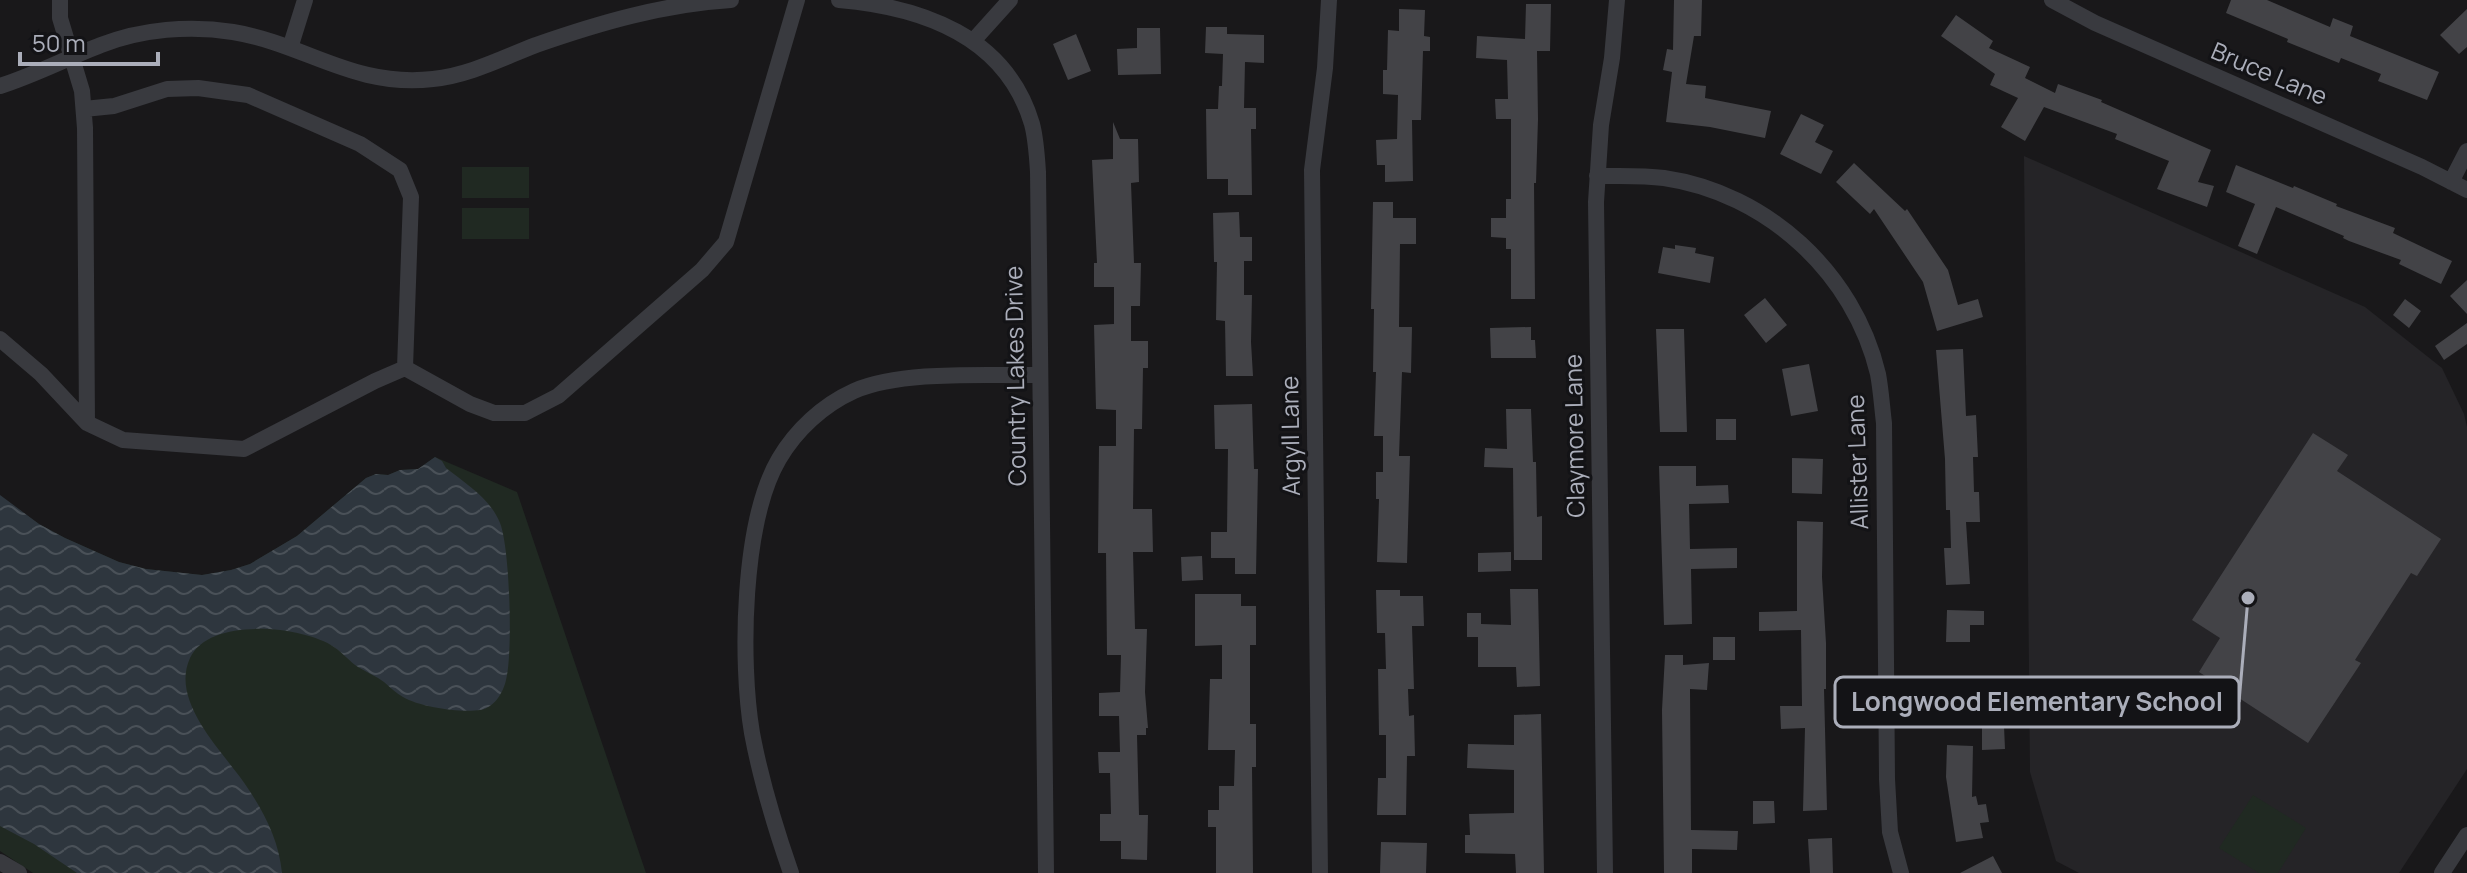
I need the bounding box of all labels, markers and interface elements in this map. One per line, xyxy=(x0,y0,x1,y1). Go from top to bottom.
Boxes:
scale bar xyxy=(20,16,158,66)
text: 50 m xyxy=(32,26,86,59)
street label: Bruce Lane xyxy=(2206,33,2333,112)
street label: Country Lakes Drive xyxy=(996,266,1033,486)
street label: Claymore Lane xyxy=(1556,354,1591,518)
street label: Argyll Lane xyxy=(1272,376,1307,496)
street label: Allister Lane xyxy=(1838,394,1875,530)
callout: Longwood Elementary School xyxy=(1835,677,2239,727)
text: Longwood Elementary School xyxy=(1851,683,2223,719)

